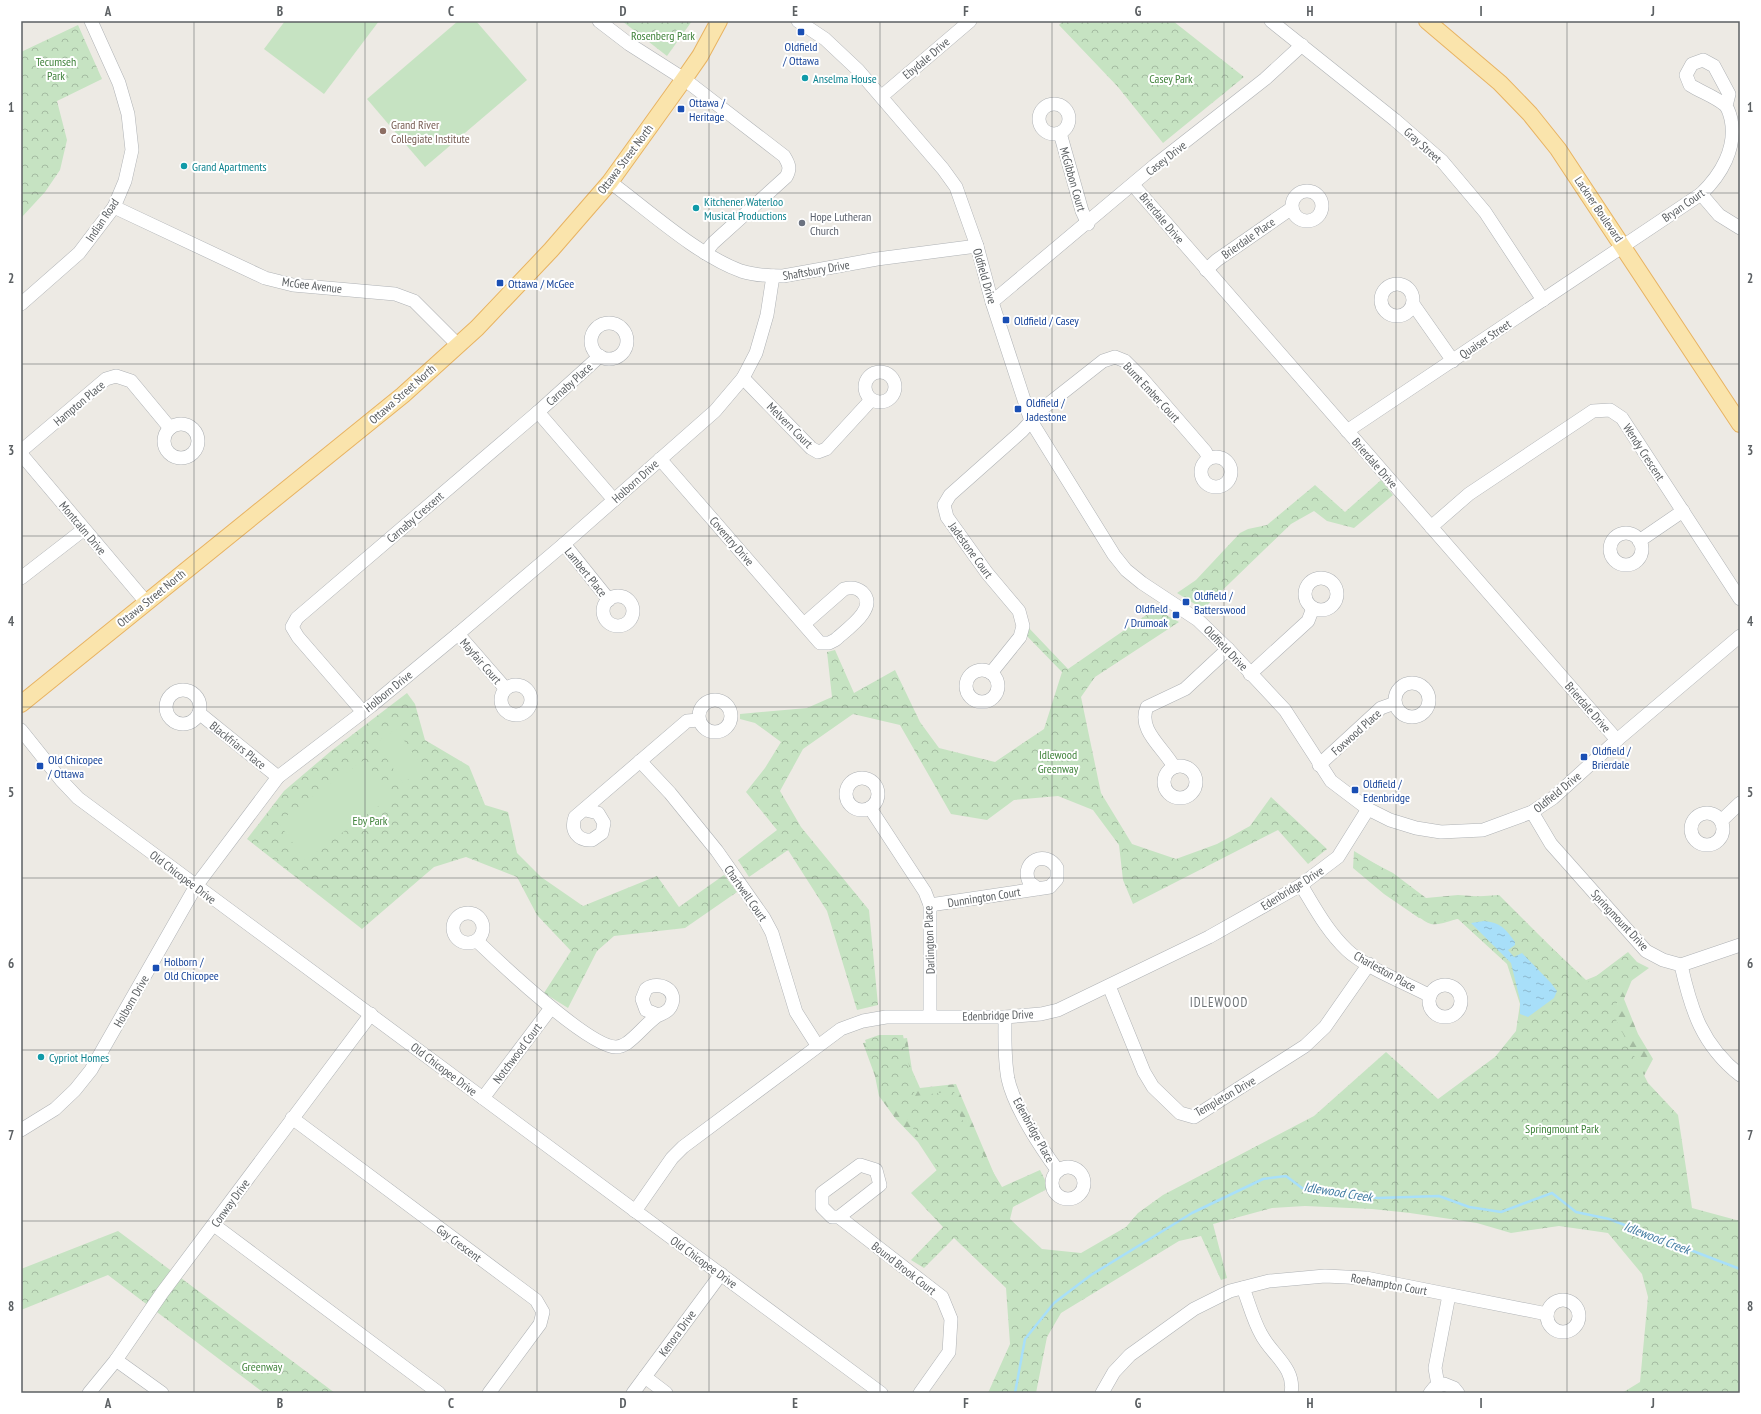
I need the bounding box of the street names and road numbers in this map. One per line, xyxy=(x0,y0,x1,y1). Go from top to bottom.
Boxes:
street label: Ebydale Drive xyxy=(899,34,953,82)
street label: Ottawa Street North xyxy=(594,121,656,197)
street label: Gray Street xyxy=(1401,124,1445,166)
street label: Casey Drive xyxy=(1143,137,1189,179)
street label: McGibbon Court xyxy=(1057,145,1090,214)
street label: Lackner Boulevard xyxy=(1571,173,1627,245)
street label: Bryan Court xyxy=(1659,185,1708,225)
street label: Brierdale Drive xyxy=(1136,189,1188,247)
street label: Indian Road xyxy=(82,196,122,244)
street label: Brierdale Place xyxy=(1218,214,1278,262)
street label: Oldfield Drive xyxy=(970,246,1000,306)
street label: Shaftsbury Drive xyxy=(781,257,851,283)
street label: McGee Avenue xyxy=(281,274,343,296)
street label: Quaiser Street xyxy=(1456,316,1514,362)
street label: Carnaby Place xyxy=(543,359,595,409)
street label: Burnt Ember Court xyxy=(1120,359,1184,426)
street label: Ottawa Street North xyxy=(366,361,438,427)
street label: Hampton Place xyxy=(50,377,108,429)
street label: Melvern Court xyxy=(764,399,816,451)
street label: Wendy Crescent xyxy=(1620,421,1668,484)
street label: Brierdale Drive xyxy=(1349,435,1401,491)
street label: Holborn Drive xyxy=(609,456,661,506)
street label: Carnaby Crescent xyxy=(383,488,447,546)
street label: Montcalm Drive xyxy=(56,498,110,558)
street label: Coventry Drive xyxy=(707,513,757,569)
street label: Jadestone Court xyxy=(945,518,997,581)
street label: Lambert Place xyxy=(562,544,610,600)
street label: Ottawa Street North xyxy=(114,566,188,630)
street label: Oldfield Drive xyxy=(1201,622,1251,674)
street label: Mayfair Court xyxy=(457,635,505,687)
street label: Holborn Drive xyxy=(361,667,415,715)
street label: Brierdale Drive xyxy=(1562,679,1614,735)
street label: Foxwood Place xyxy=(1328,706,1384,758)
street label: Blackfriars Place xyxy=(207,718,269,772)
street label: Oldfield Drive xyxy=(1530,768,1584,816)
street label: Old Chicopee Drive xyxy=(147,847,219,907)
street label: Chartwell Court xyxy=(721,862,771,924)
street label: Edenbridge Drive xyxy=(1258,863,1326,913)
street label: Dunnington Court xyxy=(946,884,1022,910)
street label: Springmount Drive xyxy=(1588,886,1652,954)
street label: Darlington Place xyxy=(920,905,938,974)
street label: Charleston Place xyxy=(1351,948,1419,994)
street label: Holborn Drive xyxy=(110,972,152,1030)
street label: Edenbridge Drive xyxy=(962,1006,1034,1024)
street label: Notchwood Court xyxy=(489,1019,545,1086)
street label: Old Chicopee Drive xyxy=(408,1039,480,1099)
street label: Templeton Drive xyxy=(1192,1073,1258,1119)
street label: Edenbridge Place xyxy=(1010,1095,1058,1165)
street label: Conway Drive xyxy=(207,1176,253,1230)
street label: Gay Crescent xyxy=(433,1221,485,1265)
street label: Old Chicopee Drive xyxy=(668,1233,740,1291)
street label: Bound Brook Court xyxy=(869,1238,940,1298)
street label: Roehampton Court xyxy=(1350,1270,1429,1298)
street label: Kenora Drive xyxy=(655,1307,699,1359)

